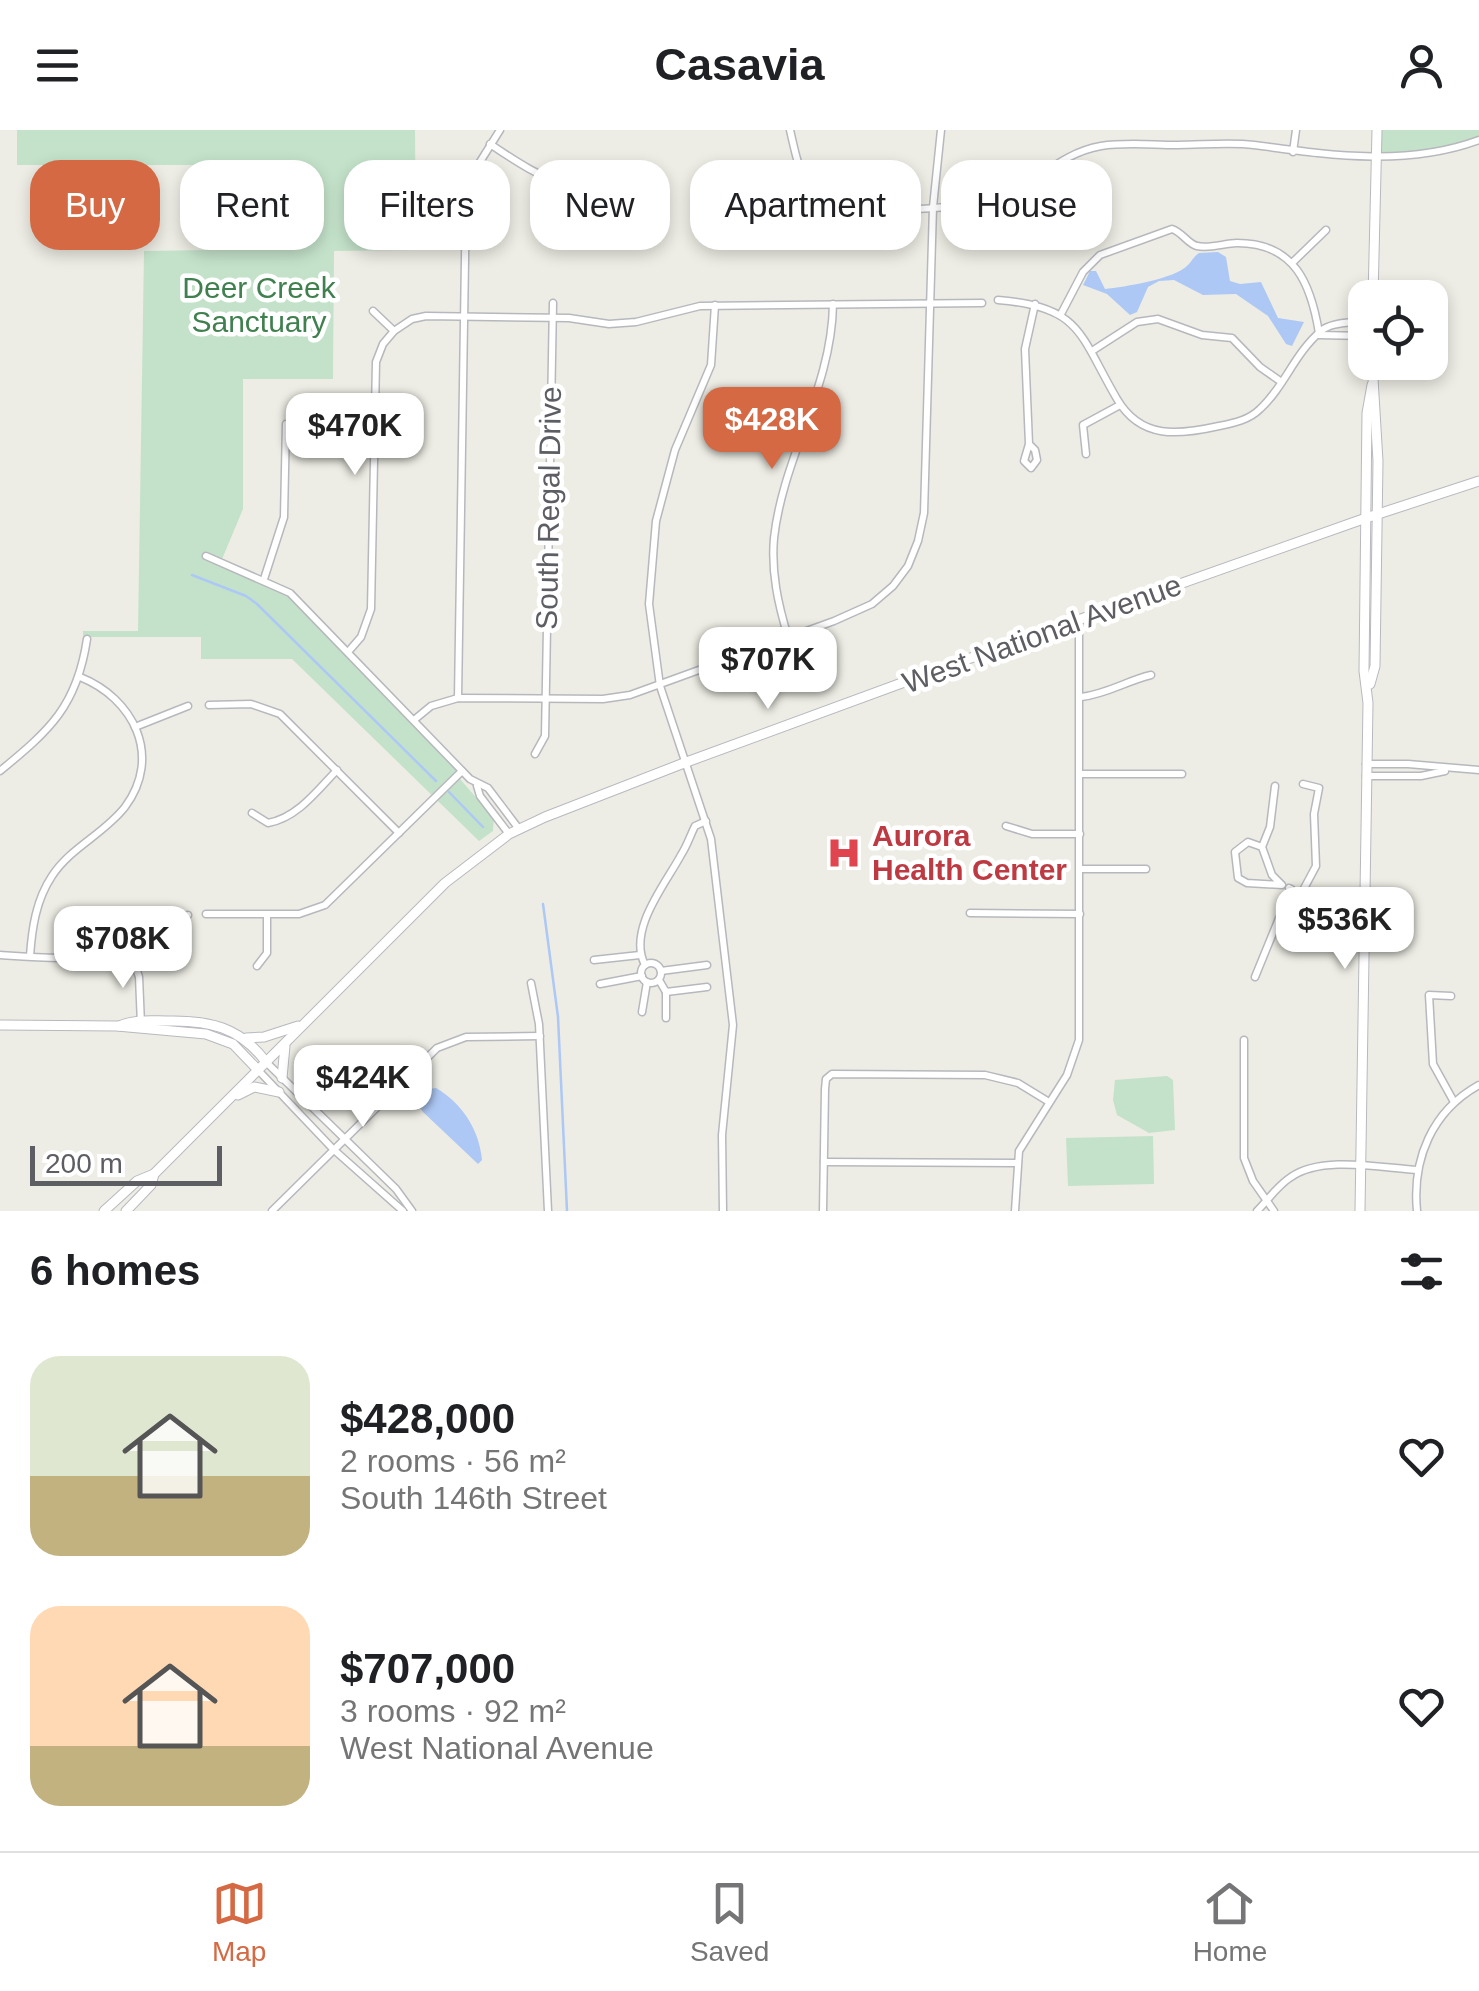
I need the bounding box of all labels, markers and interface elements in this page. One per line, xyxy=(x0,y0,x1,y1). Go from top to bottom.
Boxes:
icon: menu xyxy=(30,38,85,93)
icon: person xyxy=(1394,38,1449,93)
text: Casavia xyxy=(654,39,825,90)
chip: Buy xyxy=(30,160,160,250)
chip: Rent xyxy=(180,160,324,250)
chip: Filters xyxy=(344,160,510,250)
chip: New xyxy=(530,160,670,250)
chip: Apartment xyxy=(690,160,921,250)
chip: House xyxy=(941,160,1112,250)
park label: Deer Creek Sanctuary xyxy=(182,271,337,338)
map controls xyxy=(1348,280,1448,380)
button: locate xyxy=(1348,280,1448,380)
street label: South Regal Drive xyxy=(530,386,567,630)
pin: $428K xyxy=(702,387,842,472)
pin: $470K xyxy=(285,393,425,478)
text: $428K xyxy=(725,401,819,437)
text: $470K xyxy=(308,407,402,443)
street label: West National Avenue xyxy=(898,568,1186,699)
pin: $707K xyxy=(698,627,838,712)
text: $707K xyxy=(721,641,815,677)
place label: Aurora Health Center xyxy=(872,819,1067,886)
hospital icon: Aurora Health Center xyxy=(825,834,863,872)
pin: $536K xyxy=(1275,887,1415,972)
text: $536K xyxy=(1298,901,1392,937)
pin: $708K xyxy=(53,906,193,991)
text: $708K xyxy=(76,920,170,956)
pin: $424K xyxy=(293,1045,433,1130)
text: $424K xyxy=(316,1059,410,1095)
scale bar xyxy=(30,1141,222,1186)
text: 200 m xyxy=(45,1148,123,1179)
icon: filters xyxy=(1394,1244,1449,1299)
text: 6 homes xyxy=(30,1247,200,1294)
text: $428,000 xyxy=(340,1395,515,1442)
icon: home xyxy=(110,1396,230,1516)
icon: heart xyxy=(1394,1429,1449,1484)
text: 2 rooms · 56 m² xyxy=(340,1443,566,1479)
text: South 146th Street xyxy=(340,1480,607,1516)
text: $707,000 xyxy=(340,1645,515,1692)
icon: home xyxy=(110,1646,230,1766)
icon: heart xyxy=(1394,1679,1449,1734)
text: 3 rooms · 92 m² xyxy=(340,1693,566,1729)
text: West National Avenue xyxy=(340,1730,654,1766)
tab: Map xyxy=(212,1876,267,1968)
tab: Saved xyxy=(690,1876,769,1968)
tab: Home xyxy=(1193,1876,1267,1968)

